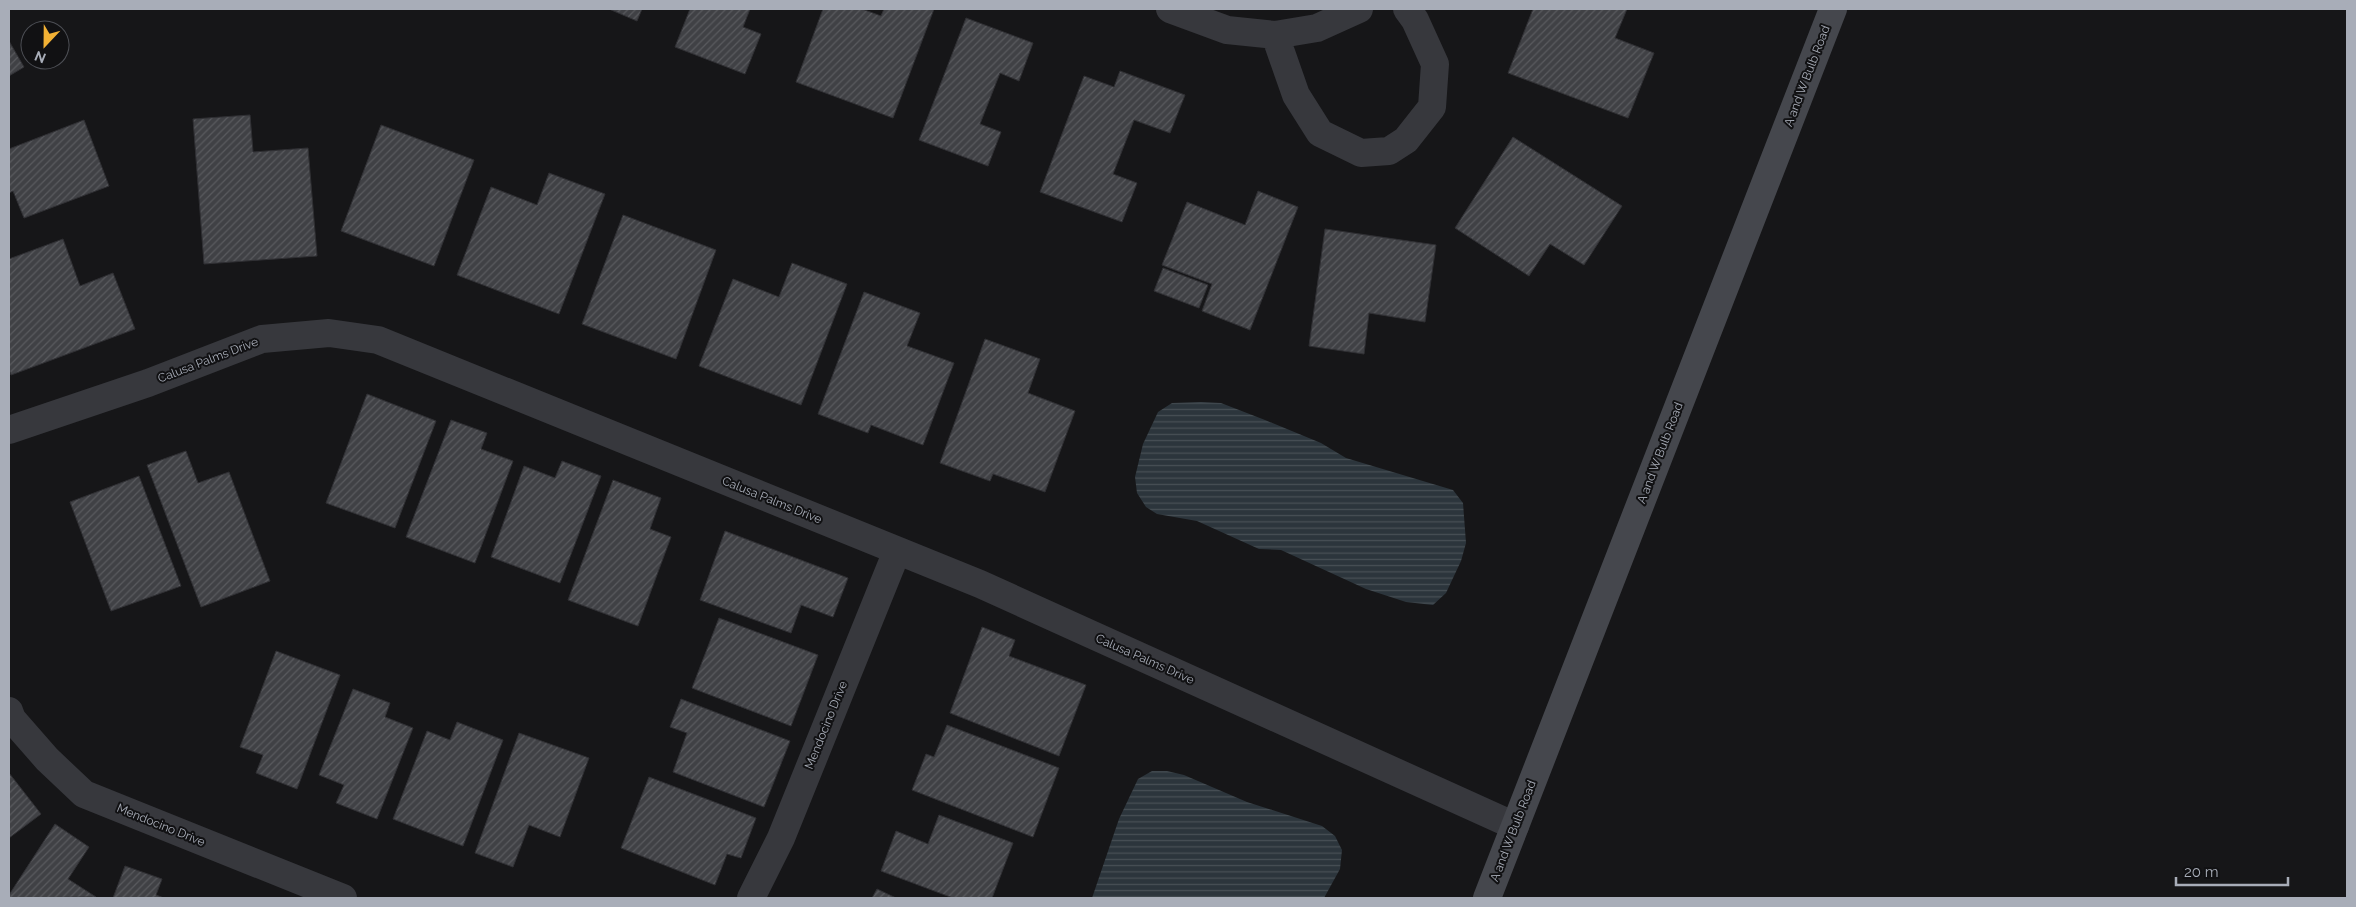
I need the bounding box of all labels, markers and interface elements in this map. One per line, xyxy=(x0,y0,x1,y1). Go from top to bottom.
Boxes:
north arrow xyxy=(20,20,70,70)
street label: A and W Bulb Road xyxy=(1781,23,1833,129)
text: N xyxy=(32,48,48,66)
street label: Calusa Palms Drive xyxy=(156,334,260,386)
street label: A and W Bulb Road xyxy=(1634,400,1686,506)
street label: Calusa Palms Drive xyxy=(720,474,824,526)
street label: Calusa Palms Drive xyxy=(1094,631,1196,687)
street label: Mendocino Drive xyxy=(802,679,850,771)
street label: A and W Bulb Road xyxy=(1487,778,1539,884)
street label: Mendocino Drive xyxy=(115,801,207,849)
scale bar xyxy=(2176,854,2288,886)
text: 20 m xyxy=(2184,863,2219,881)

